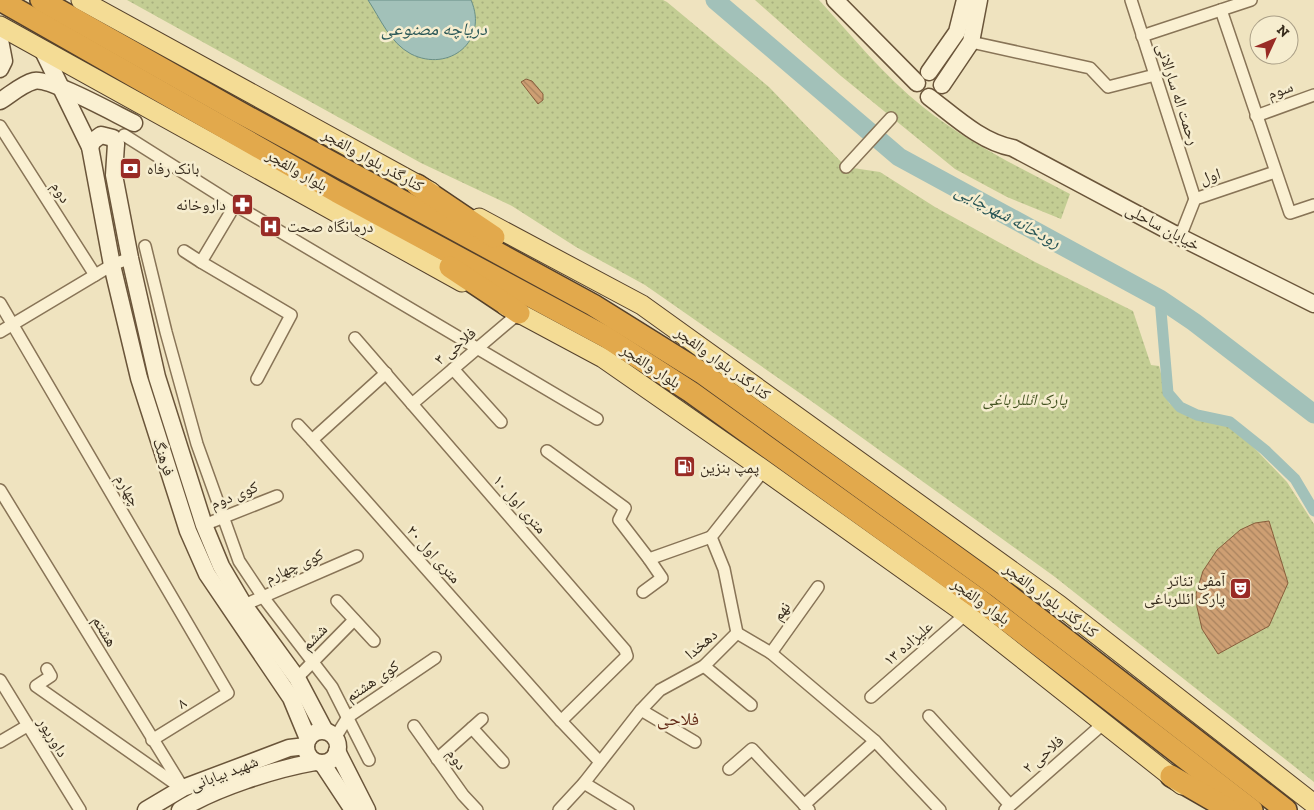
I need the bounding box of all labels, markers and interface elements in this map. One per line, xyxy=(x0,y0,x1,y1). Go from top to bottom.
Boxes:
north arrow xyxy=(1249,15,1299,65)
water label: دریاچه مصنوعی xyxy=(381,18,488,40)
text: N xyxy=(1273,22,1293,41)
street label: رحمت اله سارالانی xyxy=(1152,41,1203,148)
street label: سوم xyxy=(1265,77,1296,104)
street label: کنارگذر بلوار والفجر xyxy=(318,124,427,196)
street label: بلوار والفجر xyxy=(262,144,331,195)
bank icon: بانک رفاه xyxy=(119,156,143,180)
place label: بانک رفاه xyxy=(147,159,199,178)
street label: اول xyxy=(1197,164,1223,189)
street label: دوم xyxy=(46,178,75,207)
water label: رودخانه شهرچایی xyxy=(951,179,1065,253)
pharmacy icon: داروخانه xyxy=(230,192,254,216)
place label: داروخانه xyxy=(176,195,226,214)
street label: خیابان ساحلی xyxy=(1122,200,1203,255)
hospital icon: درمانگاه صحت xyxy=(259,214,283,238)
place label: درمانگاه صحت xyxy=(287,217,373,236)
street label: کنارگذر بلوار والفجر xyxy=(671,322,775,404)
street label: فلاحی ۳ xyxy=(430,323,480,370)
street label: بلوار والفجر xyxy=(617,339,684,392)
park label: پارک ائللر باغی xyxy=(983,390,1068,410)
street label: فرهنگ xyxy=(149,436,179,478)
fuel station icon: پمپ بنزین xyxy=(672,455,696,479)
place label: پمپ بنزین xyxy=(700,458,759,478)
street label: چهارم xyxy=(110,470,145,510)
street label: ۱۰ متری اول xyxy=(488,471,551,538)
street label: کوی دوم xyxy=(207,477,261,514)
street label: ۲۰ متری اول xyxy=(402,521,465,588)
street label: کوی چهارم xyxy=(262,545,327,588)
street label: کنارگذر بلوار والفجر xyxy=(999,558,1102,642)
place label: آمفی تئاتر پارک ائللرباغی xyxy=(1144,571,1226,609)
street label: بلوار والفجر xyxy=(947,573,1014,629)
theatre icon: آمفی تئاتر پارک ائللرباغی xyxy=(1229,577,1253,601)
street label: نهم xyxy=(768,598,795,625)
street label: هشتم xyxy=(88,612,122,651)
street label: ۱۳ علیزاده xyxy=(879,616,937,670)
street label: ششم xyxy=(297,620,332,655)
street label: دهخدا xyxy=(681,625,721,663)
street label: کوی هشتم xyxy=(342,656,403,707)
street label: ۸ xyxy=(174,693,190,713)
district label: فلاحی xyxy=(657,708,699,730)
street label: داورپور xyxy=(33,713,73,760)
street label: فلاحی ۲ xyxy=(1018,731,1068,778)
street label: دوم xyxy=(442,745,471,774)
street label: شهید بیابانی xyxy=(187,751,261,796)

